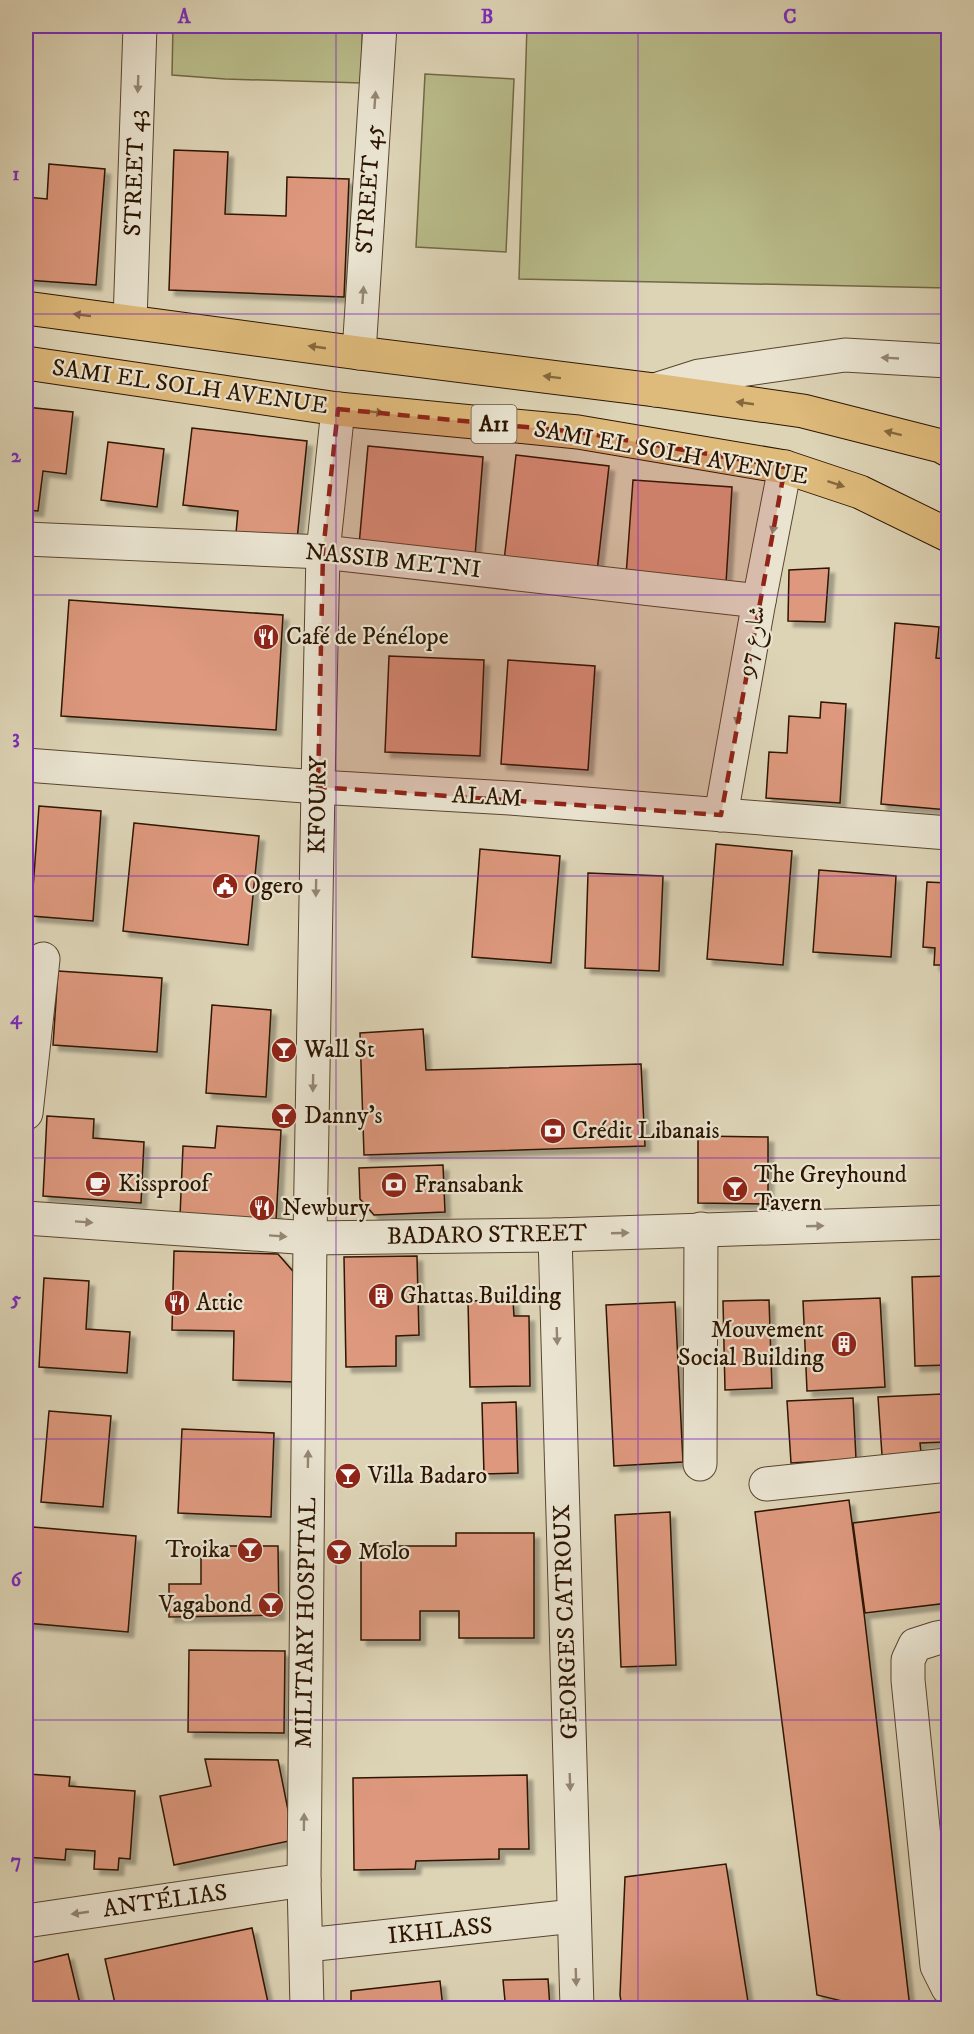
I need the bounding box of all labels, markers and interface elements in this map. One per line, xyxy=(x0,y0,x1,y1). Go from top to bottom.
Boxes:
text: A xyxy=(177,5,192,30)
text: B xyxy=(481,5,493,30)
text: C xyxy=(783,5,797,30)
one-way arrow xyxy=(133,74,142,93)
one-way arrow xyxy=(370,91,380,110)
street label: STREET 43 xyxy=(118,109,152,237)
street label: STREET 45 xyxy=(350,123,388,255)
text: 1 xyxy=(12,162,20,187)
one-way arrow xyxy=(358,285,367,304)
one-way arrow xyxy=(72,310,91,320)
one-way arrow xyxy=(307,343,326,352)
street label: SAMI EL SOLH AVENUE xyxy=(50,353,330,421)
one-way arrow xyxy=(881,353,900,363)
one-way arrow xyxy=(542,372,561,382)
one-way arrow xyxy=(735,398,754,407)
road number: A11 xyxy=(472,405,516,443)
one-way arrow xyxy=(365,407,384,417)
street label: SAMI EL SOLH AVENUE xyxy=(531,414,811,492)
one-way arrow xyxy=(883,428,902,438)
text: 2 xyxy=(11,444,22,469)
one-way arrow xyxy=(827,480,845,489)
one-way arrow xyxy=(769,515,778,534)
street label: NASSIB METNI xyxy=(304,537,482,585)
street label: شارع 97 xyxy=(731,603,777,680)
restaurant icon: Café de Pénélope xyxy=(251,622,281,652)
place label: Café de Pénélope xyxy=(286,622,449,652)
one-way arrow xyxy=(734,707,743,726)
text: 3 xyxy=(12,725,20,750)
street label: KFOURY xyxy=(302,755,334,854)
street label: ALAM xyxy=(451,780,523,814)
public building icon: Ogero xyxy=(210,871,240,901)
place label: Ogero xyxy=(244,871,303,901)
one-way arrow xyxy=(311,878,321,897)
text: 4 xyxy=(10,1006,23,1031)
bar icon: Wall St xyxy=(269,1035,299,1065)
place label: Wall St xyxy=(303,1035,375,1065)
one-way arrow xyxy=(308,1073,318,1092)
bar icon: Danny's xyxy=(269,1101,299,1131)
place label: Danny's xyxy=(304,1101,383,1131)
bank icon: Crédit Libanais xyxy=(538,1116,568,1146)
place label: Crédit Libanais xyxy=(572,1116,719,1146)
place label: The Greyhound Tavern xyxy=(754,1160,907,1218)
cafe icon: Kissproof xyxy=(83,1169,113,1199)
place label: Kissproof xyxy=(118,1169,212,1199)
bank icon: Fransabank xyxy=(379,1170,409,1200)
place label: Fransabank xyxy=(414,1170,523,1200)
bar icon: The Greyhound Tavern xyxy=(720,1174,750,1204)
restaurant icon: Newbury xyxy=(247,1193,277,1223)
place label: Newbury xyxy=(282,1193,370,1223)
one-way arrow xyxy=(74,1217,93,1226)
street label: BADARO STREET xyxy=(387,1218,587,1252)
one-way arrow xyxy=(806,1221,825,1231)
one-way arrow xyxy=(611,1228,630,1237)
one-way arrow xyxy=(269,1231,288,1240)
building icon: Ghattas Building xyxy=(366,1281,396,1311)
place label: Ghattas Building xyxy=(400,1281,561,1311)
text: 5 xyxy=(10,1287,21,1312)
restaurant icon: Attic xyxy=(162,1288,192,1318)
place label: Attic xyxy=(196,1288,243,1318)
place label: Mouvement Social Building xyxy=(678,1315,824,1373)
one-way arrow xyxy=(553,1326,562,1345)
building icon: Mouvement Social Building xyxy=(829,1329,859,1359)
one-way arrow xyxy=(303,1450,313,1469)
bar icon: Villa Badaro xyxy=(333,1461,363,1491)
place label: Villa Badaro xyxy=(367,1461,487,1491)
street label: MILITARY HOSPITAL xyxy=(289,1497,323,1749)
street label: GEORGES CATROUX xyxy=(547,1504,585,1740)
place label: Troika xyxy=(165,1535,231,1565)
bar icon: Troika xyxy=(235,1535,265,1565)
bar icon: Molo xyxy=(324,1537,354,1567)
place label: Molo xyxy=(358,1537,410,1567)
text: 6 xyxy=(11,1568,23,1593)
place label: Vagabond xyxy=(158,1590,252,1620)
bar icon: Vagabond xyxy=(256,1590,286,1620)
one-way arrow xyxy=(565,1773,575,1792)
one-way arrow xyxy=(300,1812,309,1831)
text: 7 xyxy=(11,1849,21,1874)
street label: ANTÉLIAS xyxy=(101,1877,229,1925)
one-way arrow xyxy=(70,1909,89,1918)
street label: IKHLASS xyxy=(386,1911,494,1951)
one-way arrow xyxy=(571,1968,580,1987)

